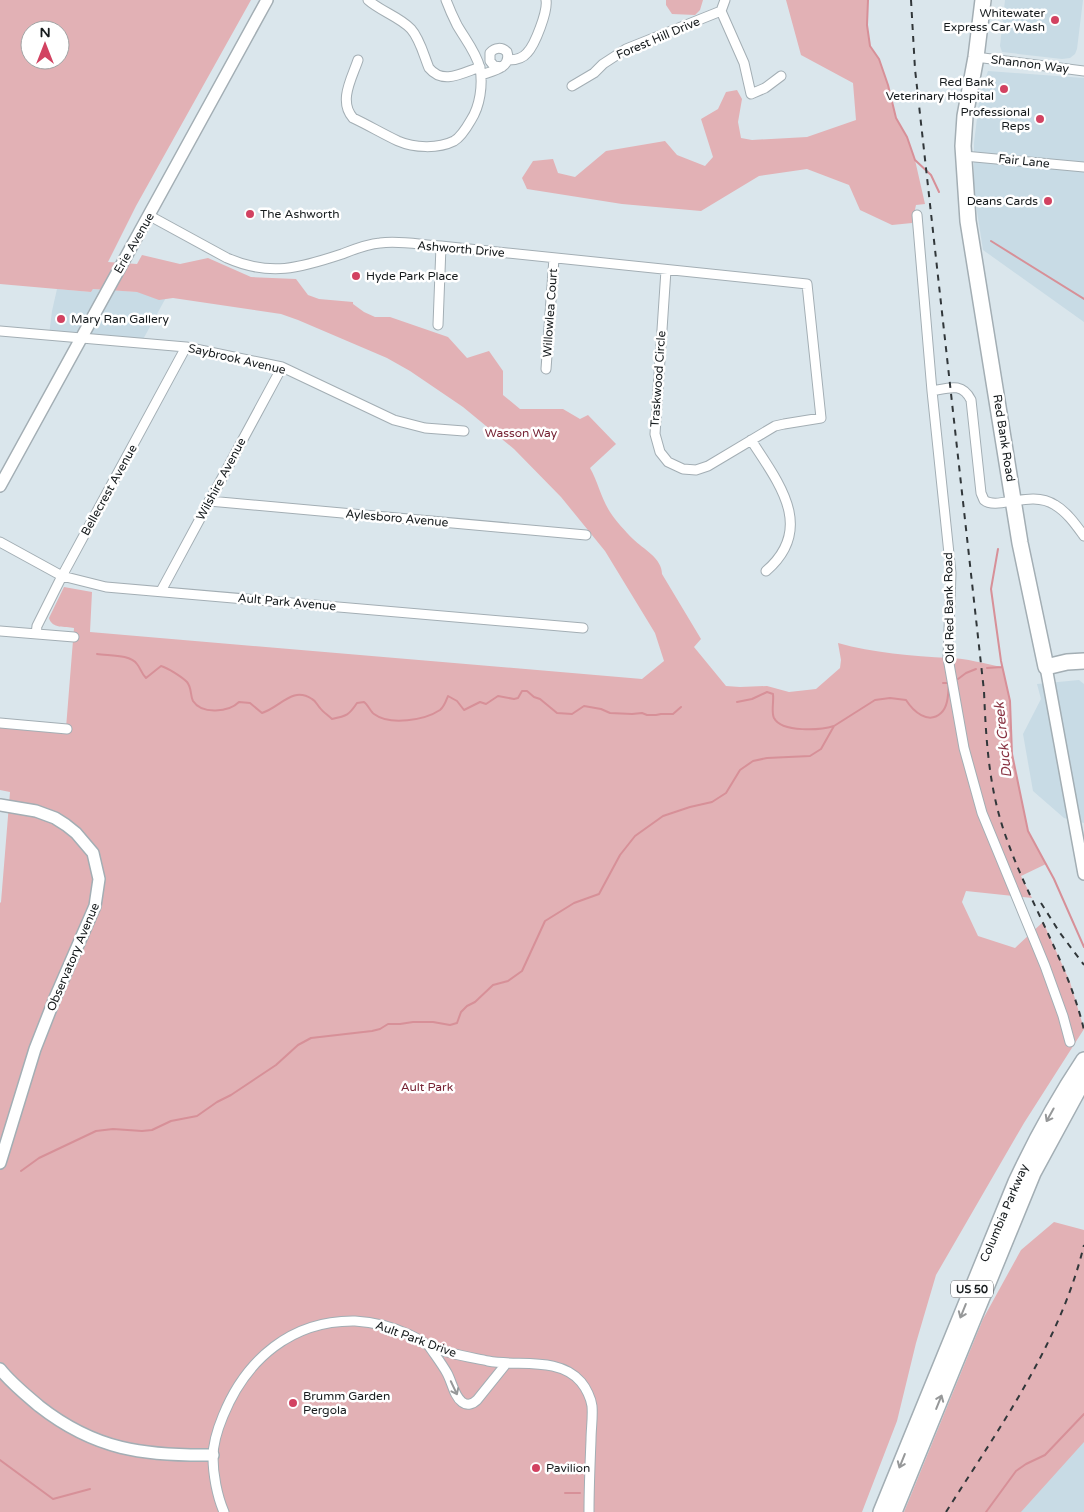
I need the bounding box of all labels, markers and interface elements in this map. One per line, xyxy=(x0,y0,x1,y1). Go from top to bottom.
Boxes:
place label: Whitewater Express Car Wash xyxy=(943,6,1045,34)
street label: Forest Hill Drive xyxy=(614,14,702,62)
marker: Whitewater Express Car Wash xyxy=(1049,14,1061,26)
north arrow xyxy=(20,20,70,70)
text: N xyxy=(39,24,51,41)
street label: Shannon Way xyxy=(990,52,1070,76)
place label: Red Bank Veterinary Hospital xyxy=(886,75,994,103)
marker: Red Bank Veterinary Hospital xyxy=(998,83,1010,95)
place label: Professional Reps xyxy=(961,105,1030,133)
marker: Professional Reps xyxy=(1034,113,1046,125)
street label: Fair Lane xyxy=(998,151,1051,171)
place label: Deans Cards xyxy=(967,194,1038,208)
marker: Deans Cards xyxy=(1042,195,1054,207)
place label: The Ashworth xyxy=(260,207,340,221)
marker: The Ashworth xyxy=(244,208,256,220)
street label: Erie Avenue xyxy=(111,210,157,276)
street label: Ashworth Drive xyxy=(417,238,506,260)
street label: Willowlea Court xyxy=(540,268,560,358)
place label: Hyde Park Place xyxy=(366,269,459,283)
marker: Hyde Park Place xyxy=(350,270,362,282)
place label: Mary Ran Gallery xyxy=(71,312,169,326)
marker: Mary Ran Gallery xyxy=(55,313,67,325)
street label: Traskwood Circle xyxy=(648,330,668,428)
street label: Saybrook Avenue xyxy=(187,341,287,377)
street label: Red Bank Road xyxy=(990,393,1018,483)
park label: Wasson Way xyxy=(485,426,558,440)
street label: Wilshire Avenue xyxy=(193,435,249,523)
street label: Bellecrest Avenue xyxy=(78,442,140,538)
street label: Aylesboro Avenue xyxy=(345,507,449,529)
street label: Old Red Bank Road xyxy=(941,552,957,664)
street label: Ault Park Avenue xyxy=(237,591,337,613)
water label: Duck Creek xyxy=(990,700,1015,779)
street label: Observatory Avenue xyxy=(44,901,102,1013)
park label: Ault Park xyxy=(401,1080,454,1094)
one-way arrow xyxy=(1045,1107,1055,1122)
street label: Columbia Parkway xyxy=(977,1161,1031,1264)
road number: US 50 xyxy=(951,1280,993,1298)
one-way arrow xyxy=(958,1303,967,1318)
street label: Ault Park Drive xyxy=(374,1318,459,1360)
one-way arrow xyxy=(450,1380,459,1395)
place label: Brumm Garden Pergola xyxy=(303,1389,390,1417)
one-way arrow xyxy=(934,1395,944,1410)
marker: Brumm Garden Pergola xyxy=(287,1397,299,1409)
one-way arrow xyxy=(896,1453,906,1468)
place label: Pavilion xyxy=(546,1461,590,1475)
marker: Pavilion xyxy=(530,1462,542,1474)

